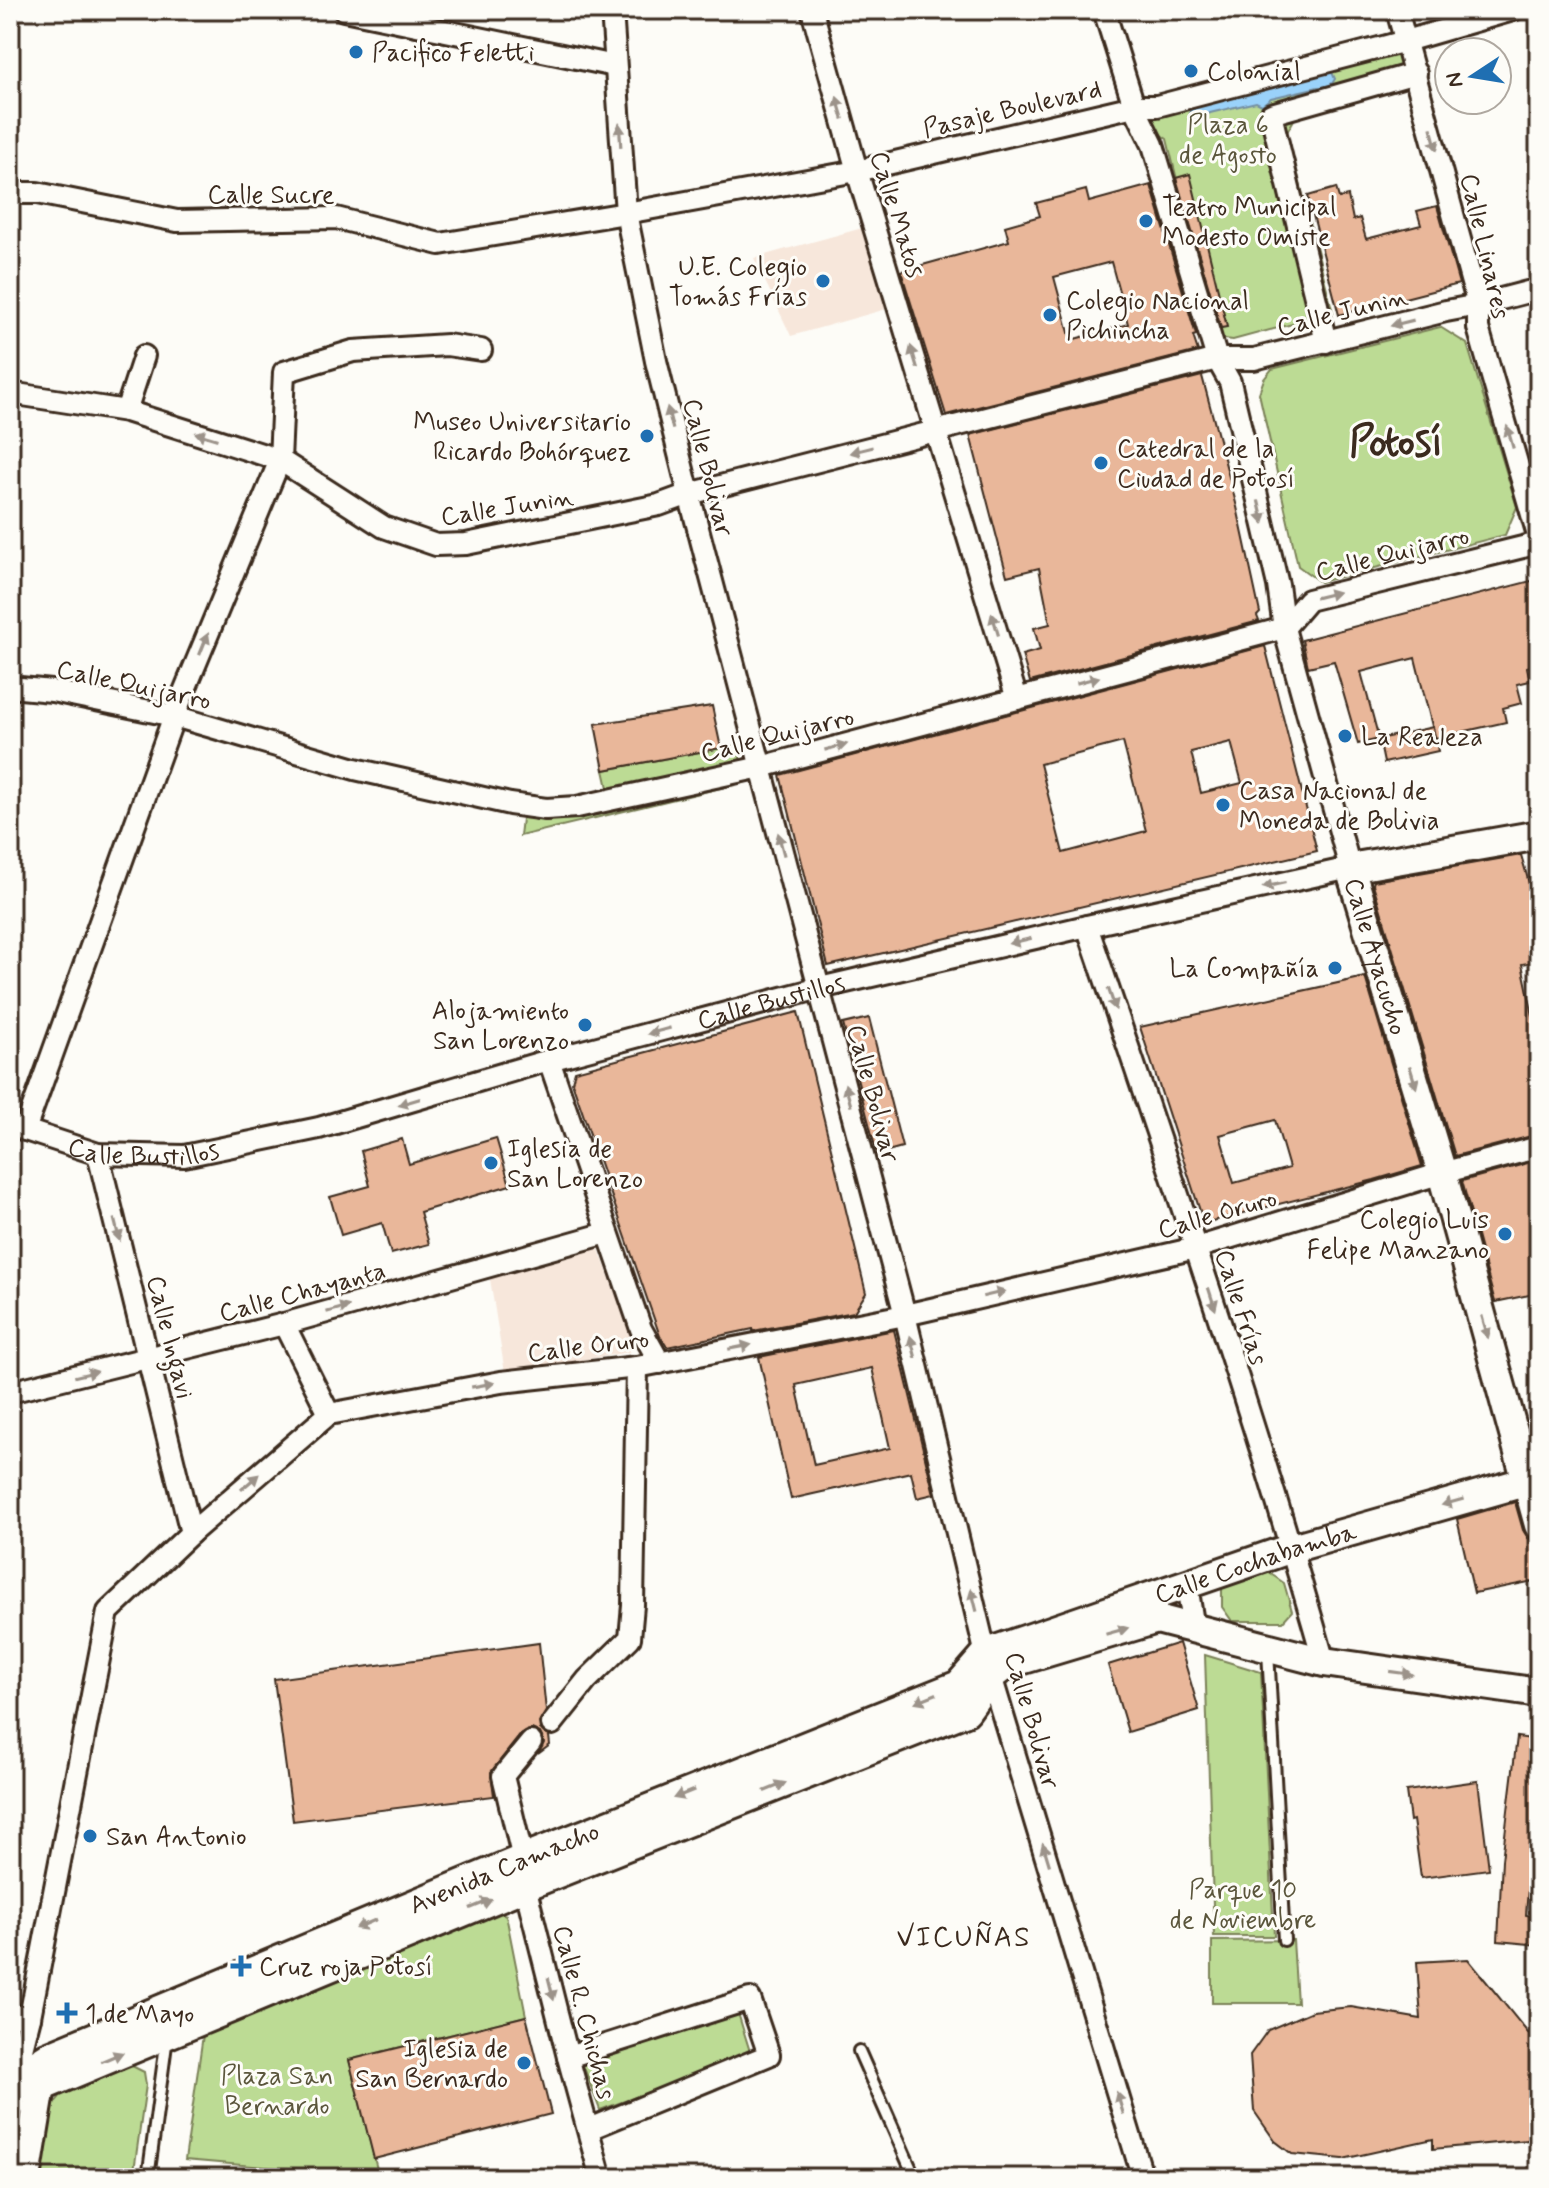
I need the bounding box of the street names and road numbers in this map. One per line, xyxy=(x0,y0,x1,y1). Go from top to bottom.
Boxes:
street label: Pasaje Boulevard xyxy=(920,73,1105,147)
street label: Calle Matos xyxy=(861,147,931,282)
street label: Calle Linares xyxy=(1451,170,1517,322)
street label: Calle Sucre xyxy=(208,179,335,213)
street label: Calle Junin xyxy=(1273,280,1411,346)
street label: Calle Bolivar xyxy=(674,395,741,540)
street label: Calle Junin xyxy=(439,481,576,535)
street label: Calle Quijarro xyxy=(1312,519,1473,590)
street label: Calle Quijarro xyxy=(53,653,214,719)
street label: Calle Quijarro xyxy=(697,700,858,771)
street label: Calle Ayacucho xyxy=(1335,874,1414,1040)
street label: Calle Bustillos xyxy=(694,968,849,1039)
street label: Calle Bolivar xyxy=(837,1021,907,1166)
street label: Calle Bustillos xyxy=(63,1130,222,1175)
street label: Calle Oruro xyxy=(1154,1182,1281,1248)
street label: Calle Frías xyxy=(1205,1245,1275,1370)
street label: Calle Chayanta xyxy=(216,1254,389,1331)
street label: Calle Ingavi xyxy=(134,1272,201,1404)
street label: Calle Oruro xyxy=(525,1323,651,1371)
street label: Calle Cochabamba xyxy=(1151,1515,1361,1613)
street label: Calle Bolivar xyxy=(995,1648,1067,1793)
street label: Avenida Camacho xyxy=(405,1815,605,1923)
street label: Calle R. Chichas xyxy=(543,1922,623,2103)

